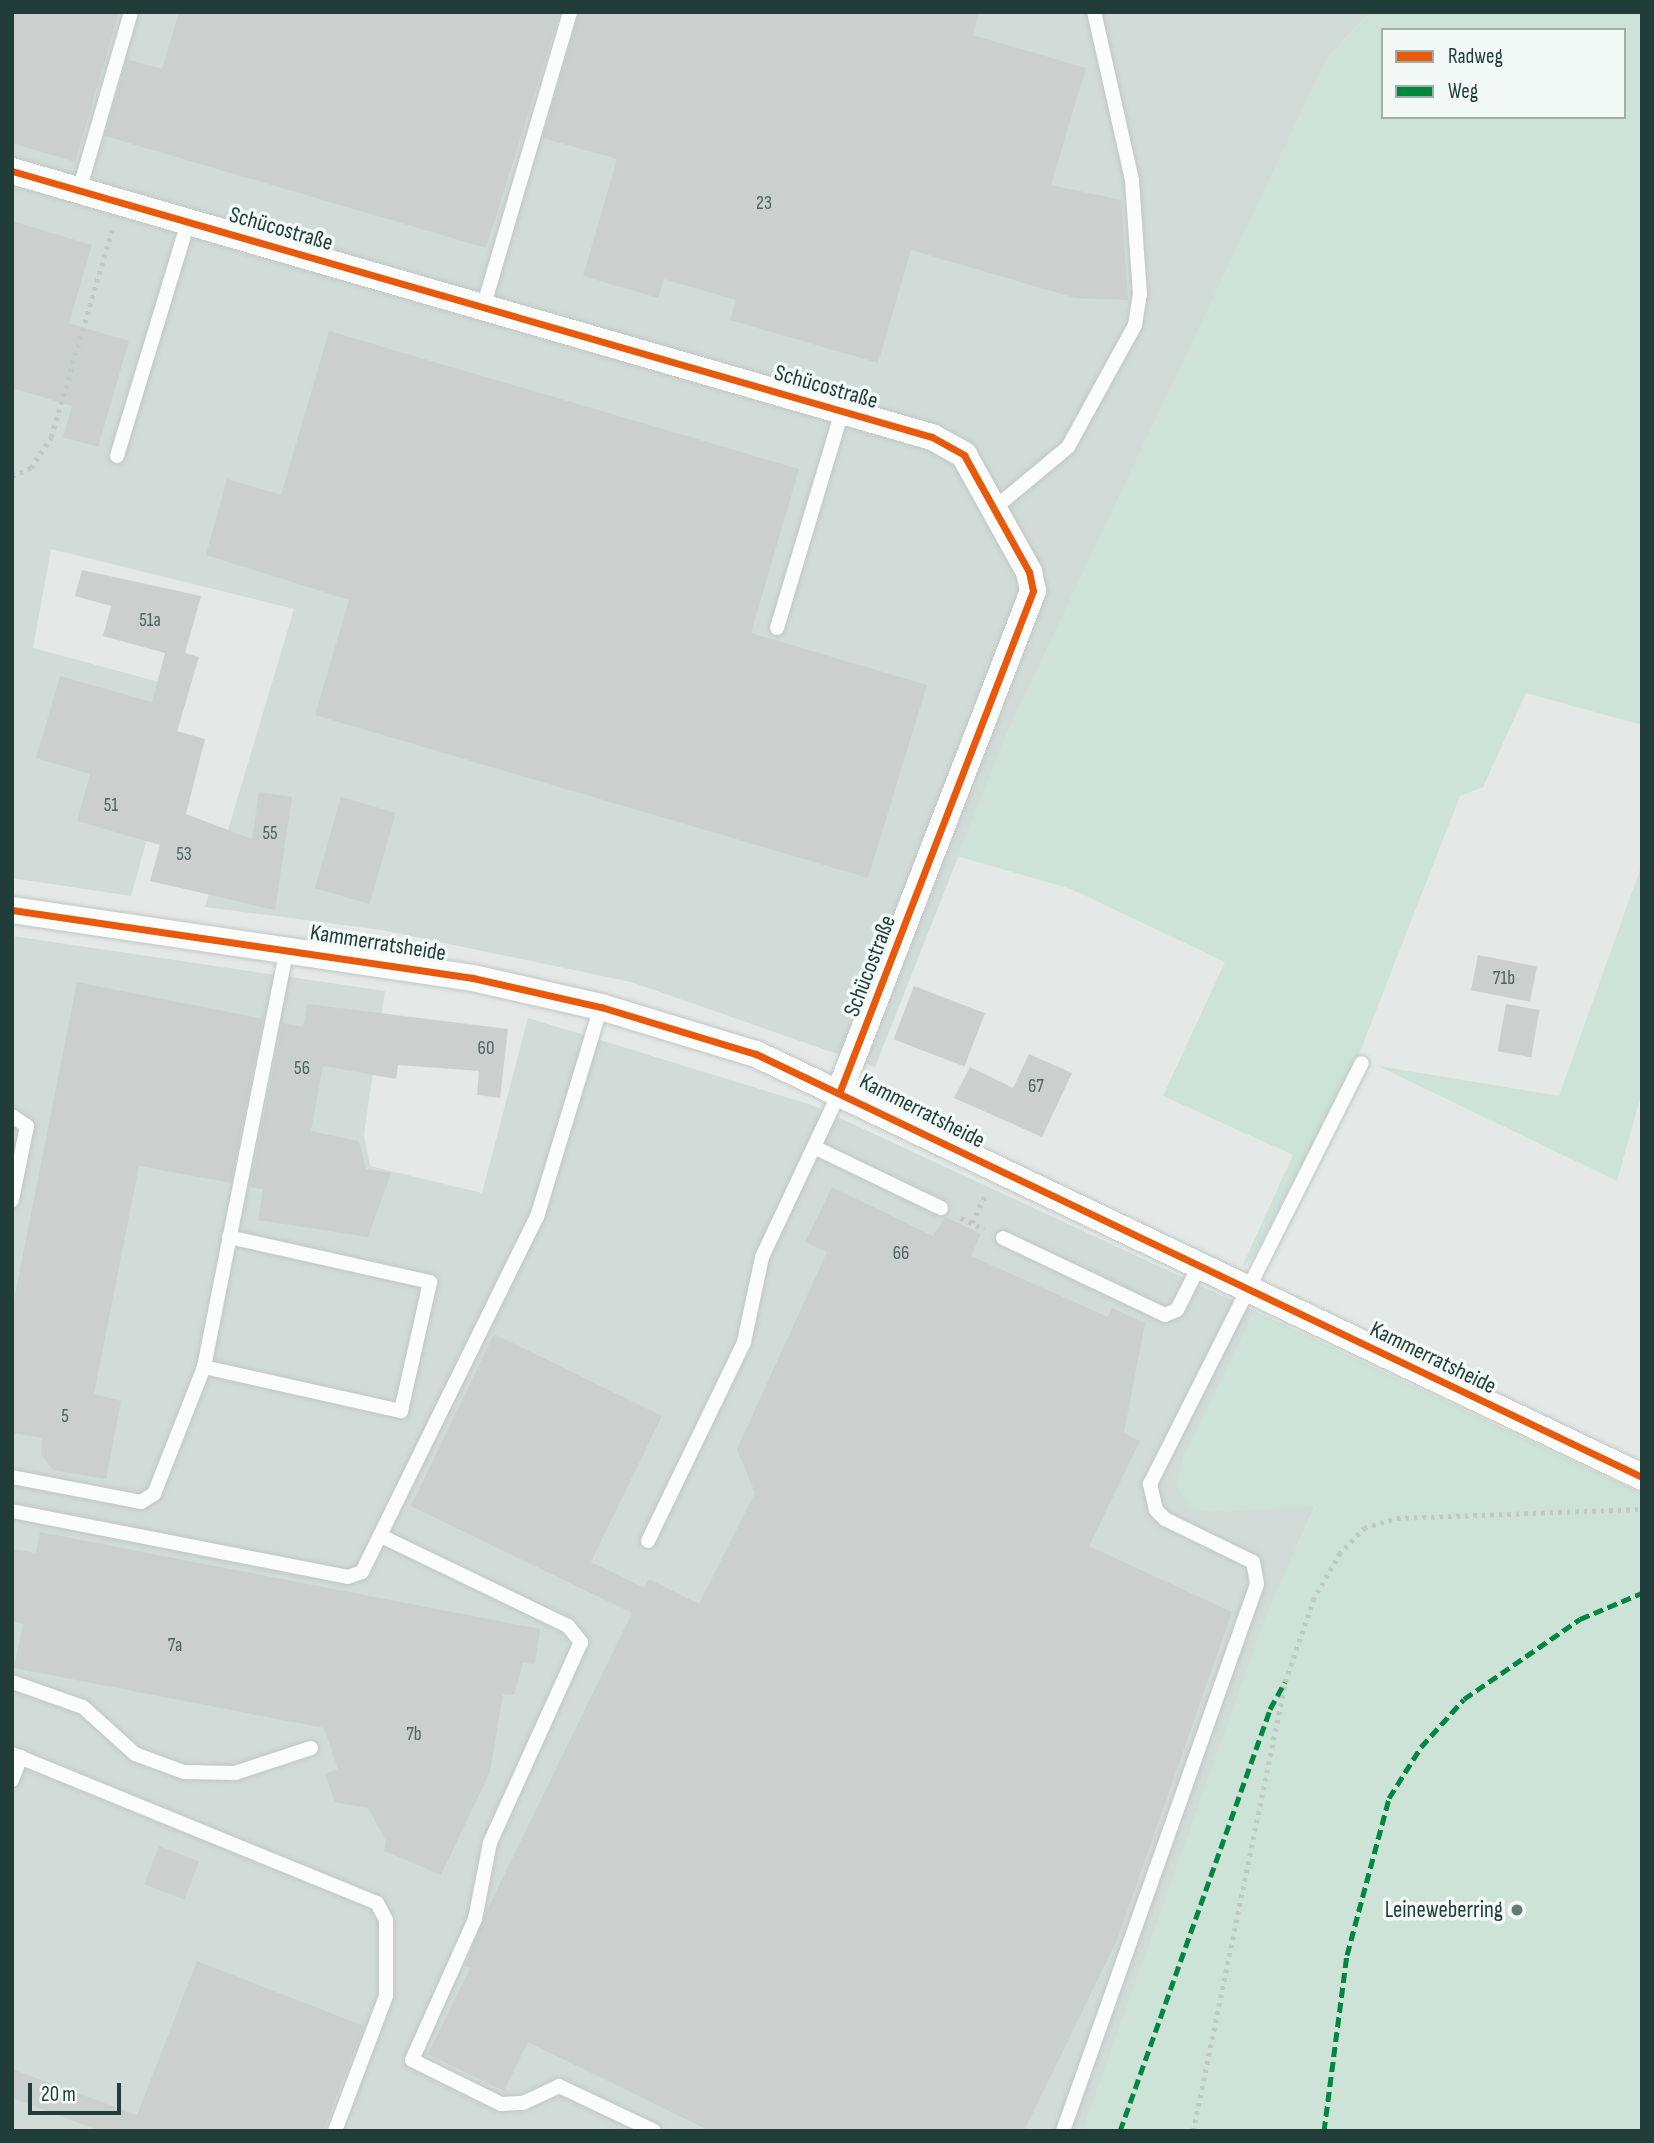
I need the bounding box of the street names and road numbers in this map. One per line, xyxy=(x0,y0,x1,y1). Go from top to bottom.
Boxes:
street label: Schücostraße xyxy=(226,201,336,257)
street label: Schücostraße xyxy=(771,359,881,415)
street label: Schücostraße xyxy=(838,911,902,1021)
street label: Kammerratsheide xyxy=(308,919,448,967)
street label: Kammerratsheide xyxy=(855,1068,989,1154)
street label: Kammerratsheide xyxy=(1365,1316,1501,1400)

